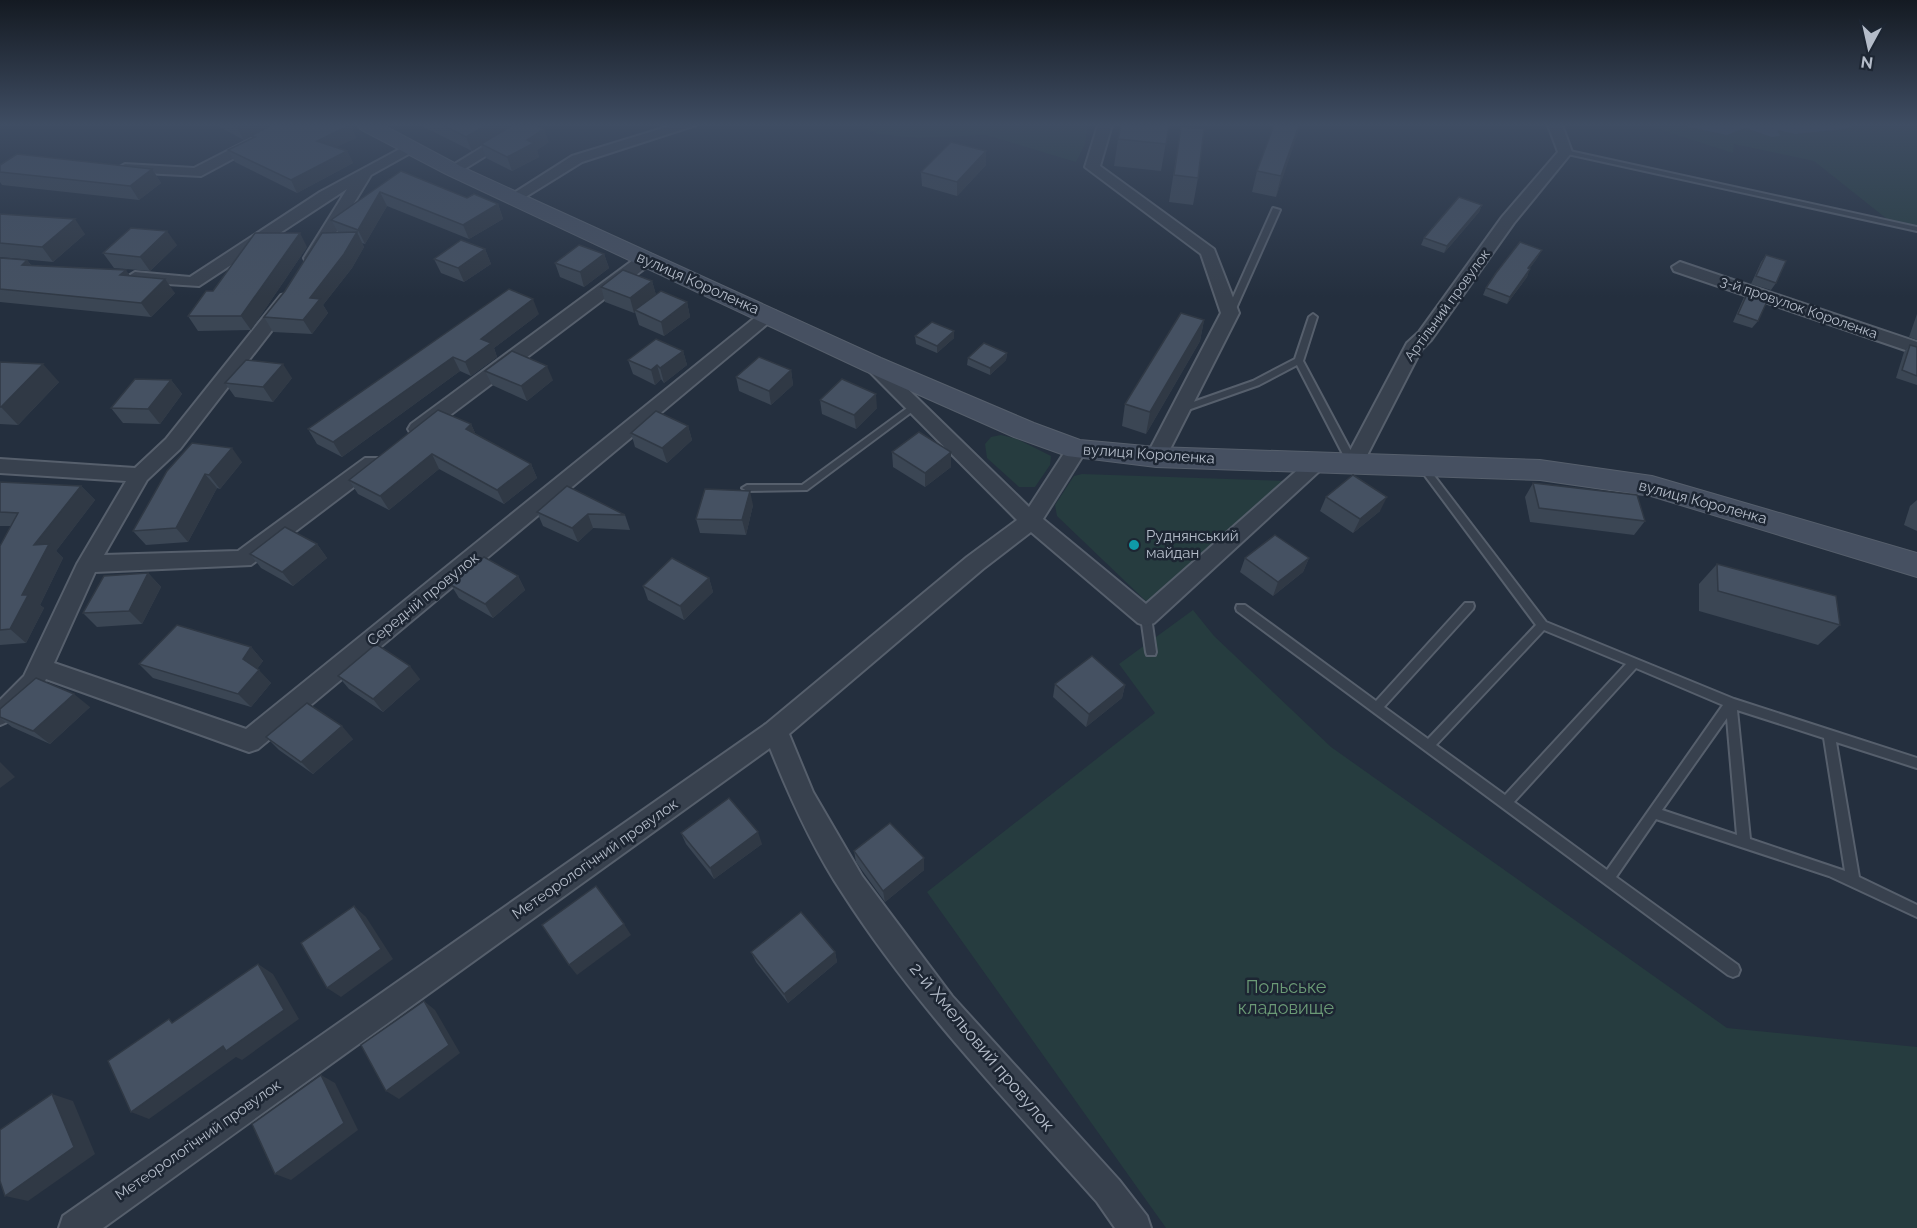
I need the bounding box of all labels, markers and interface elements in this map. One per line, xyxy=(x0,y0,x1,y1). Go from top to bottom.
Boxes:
north arrow xyxy=(1839,18,1899,78)
text: N xyxy=(1860,52,1874,73)
street label: Артільний провулок xyxy=(1401,246,1493,364)
street label: вулиця Короленка xyxy=(634,248,762,318)
street label: 3-й провулок Короленка xyxy=(1718,273,1880,341)
street label: вулиця Короленка xyxy=(1083,440,1215,468)
street label: вулиця Короленка xyxy=(1637,476,1769,528)
place label: Руднянський майдан xyxy=(1146,527,1239,562)
marker: Руднянський майдан xyxy=(1127,538,1141,552)
street label: Середній провулок xyxy=(363,548,483,650)
street label: Метеорологічний провулок xyxy=(509,795,681,923)
street label: 2-й Хмельовий провулок xyxy=(906,958,1059,1135)
park label: Польське кладовище xyxy=(1238,976,1335,1018)
street label: Метеорологічний провулок xyxy=(112,1076,284,1204)

